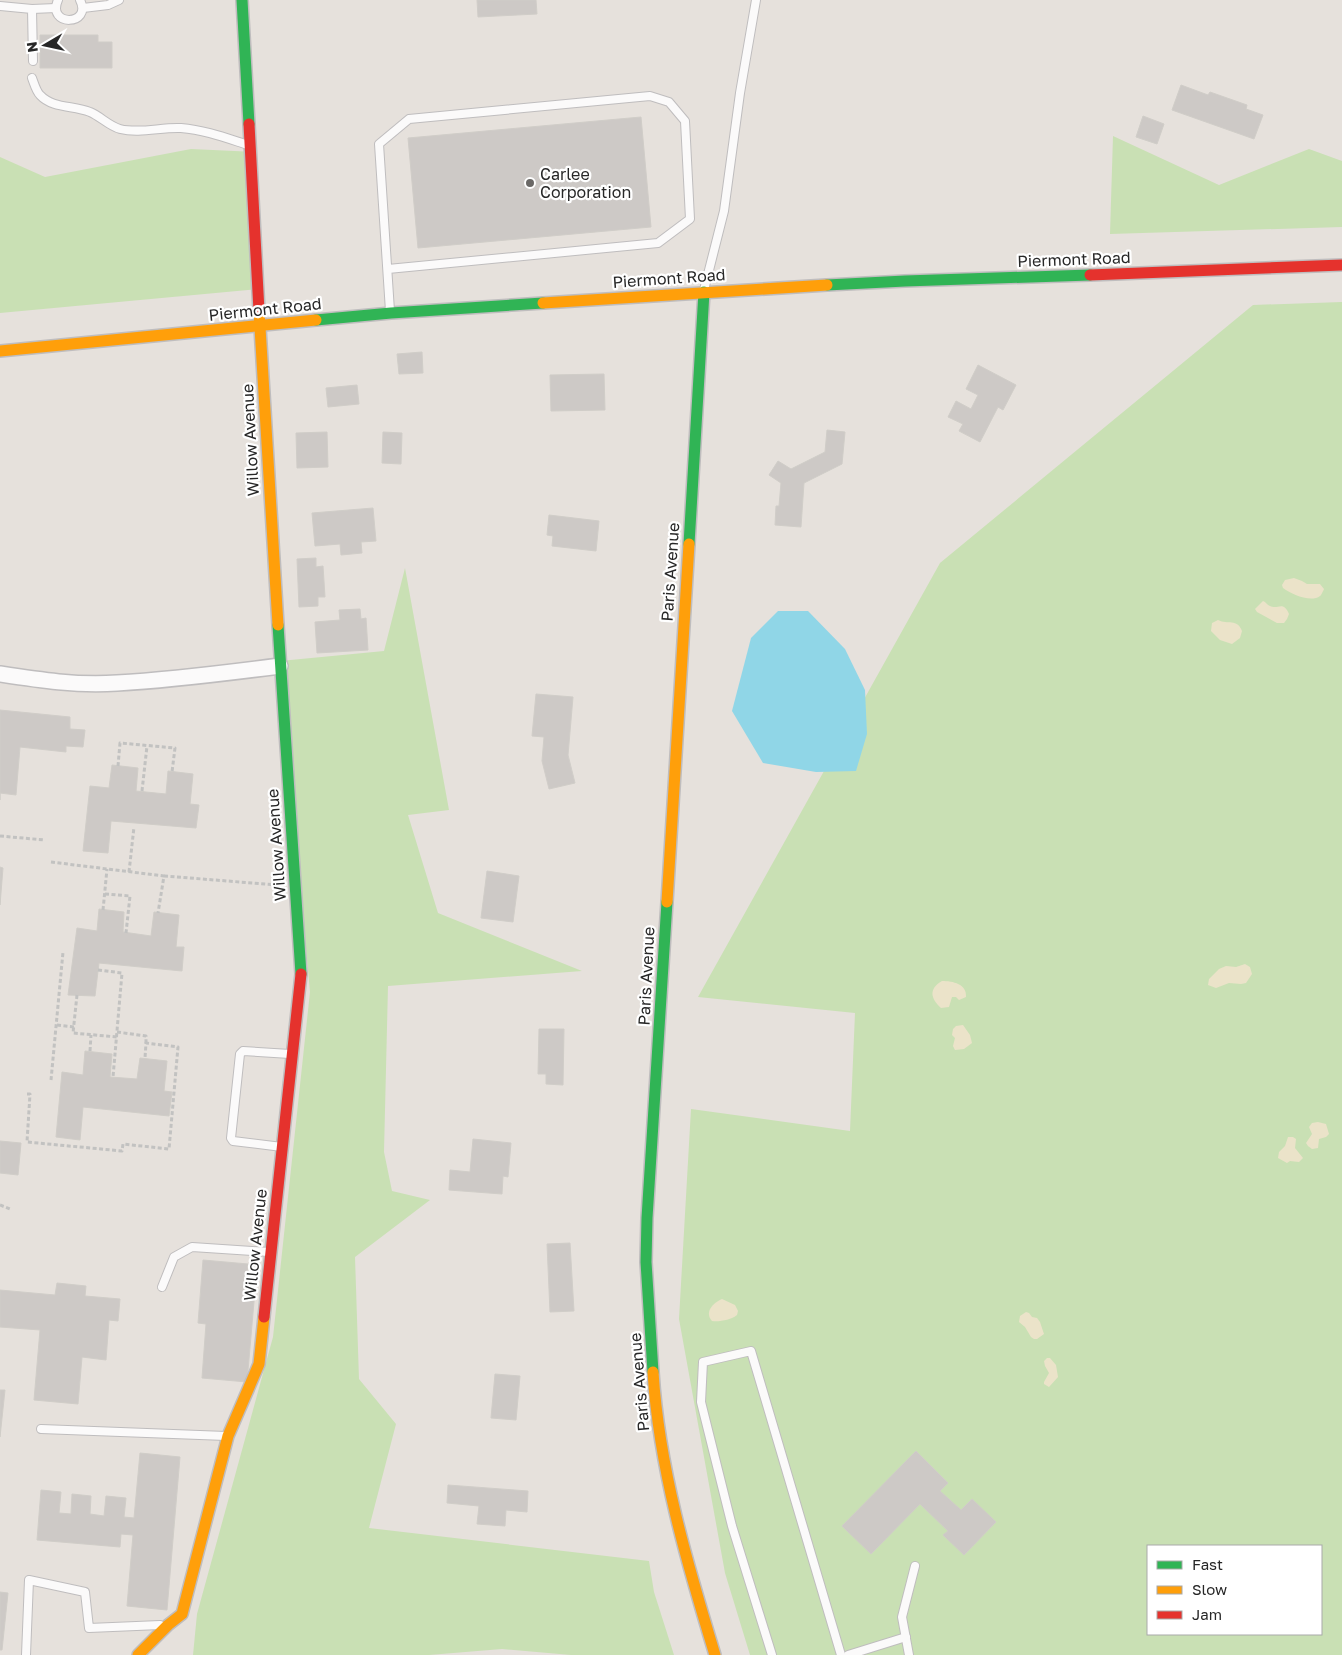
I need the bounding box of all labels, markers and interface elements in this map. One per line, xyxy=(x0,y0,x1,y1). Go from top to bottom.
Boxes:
north arrow xyxy=(20,20,70,70)
text: N xyxy=(22,41,41,54)
place label: Carlee Corporation xyxy=(540,164,631,202)
marker: Carlee Corporation xyxy=(524,177,536,189)
street label: Piermont Road xyxy=(1017,247,1131,271)
street label: Piermont Road xyxy=(612,264,726,292)
street label: Piermont Road xyxy=(208,293,322,325)
street label: Willow Avenue xyxy=(237,383,263,497)
street label: Paris Avenue xyxy=(657,522,683,622)
street label: Willow Avenue xyxy=(262,788,290,902)
street label: Paris Avenue xyxy=(633,926,659,1026)
street label: Willow Avenue xyxy=(239,1188,271,1302)
street label: Paris Avenue xyxy=(625,1332,653,1432)
legend xyxy=(1147,1545,1322,1635)
text: Fast xyxy=(1192,1555,1223,1573)
text: Slow xyxy=(1192,1580,1227,1598)
text: Jam xyxy=(1192,1605,1222,1623)

